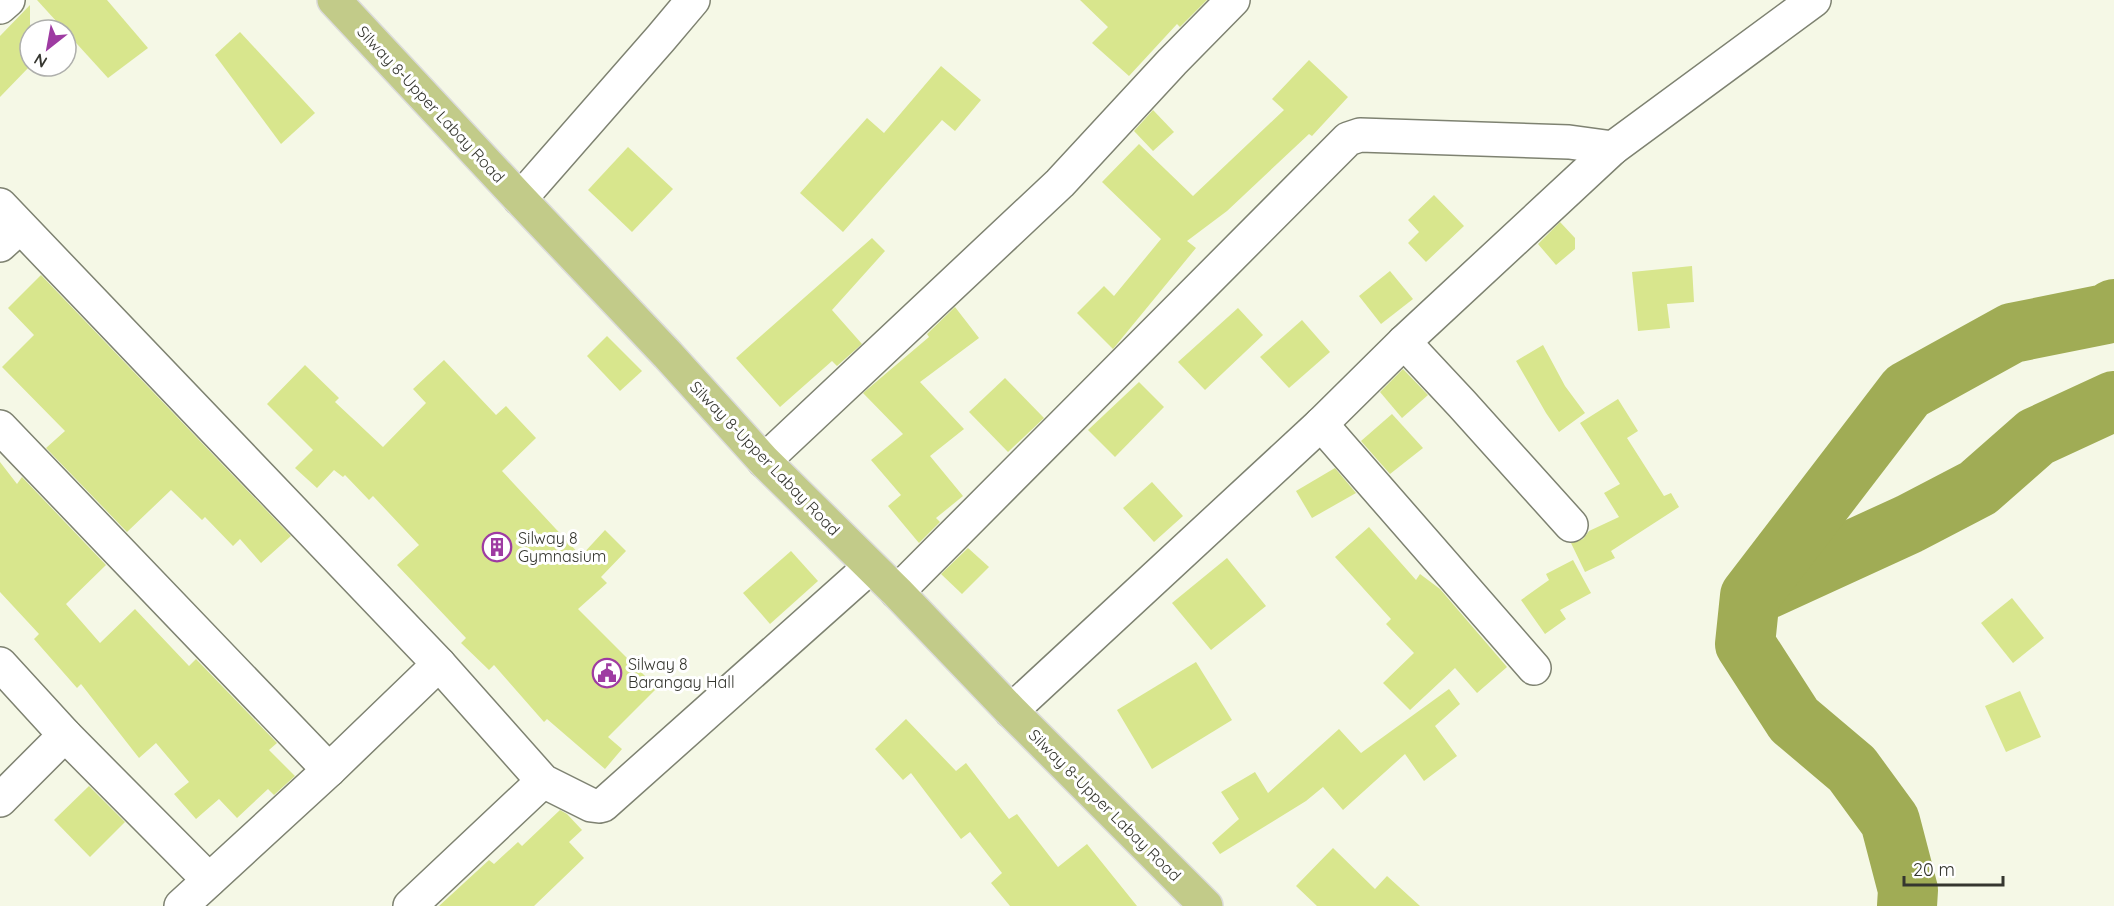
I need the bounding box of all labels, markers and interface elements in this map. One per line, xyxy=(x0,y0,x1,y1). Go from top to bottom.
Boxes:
north arrow xyxy=(18,18,78,78)
street label: Silway 8-Upper Labay Road xyxy=(353,21,509,187)
text: N xyxy=(30,49,50,72)
street label: Silway 8-Upper Labay Road xyxy=(686,377,844,539)
place label: Silway 8 Gymnasium xyxy=(518,528,606,566)
building icon: Silway 8 Gymnasium xyxy=(481,531,513,563)
place label: Silway 8 Barangay Hall xyxy=(628,654,735,692)
public building icon: Silway 8 Barangay Hall xyxy=(591,657,623,689)
street label: Silway 8-Upper Labay Road xyxy=(1025,725,1185,885)
scale bar xyxy=(1904,849,2003,887)
text: 20 m xyxy=(1913,858,1955,881)

